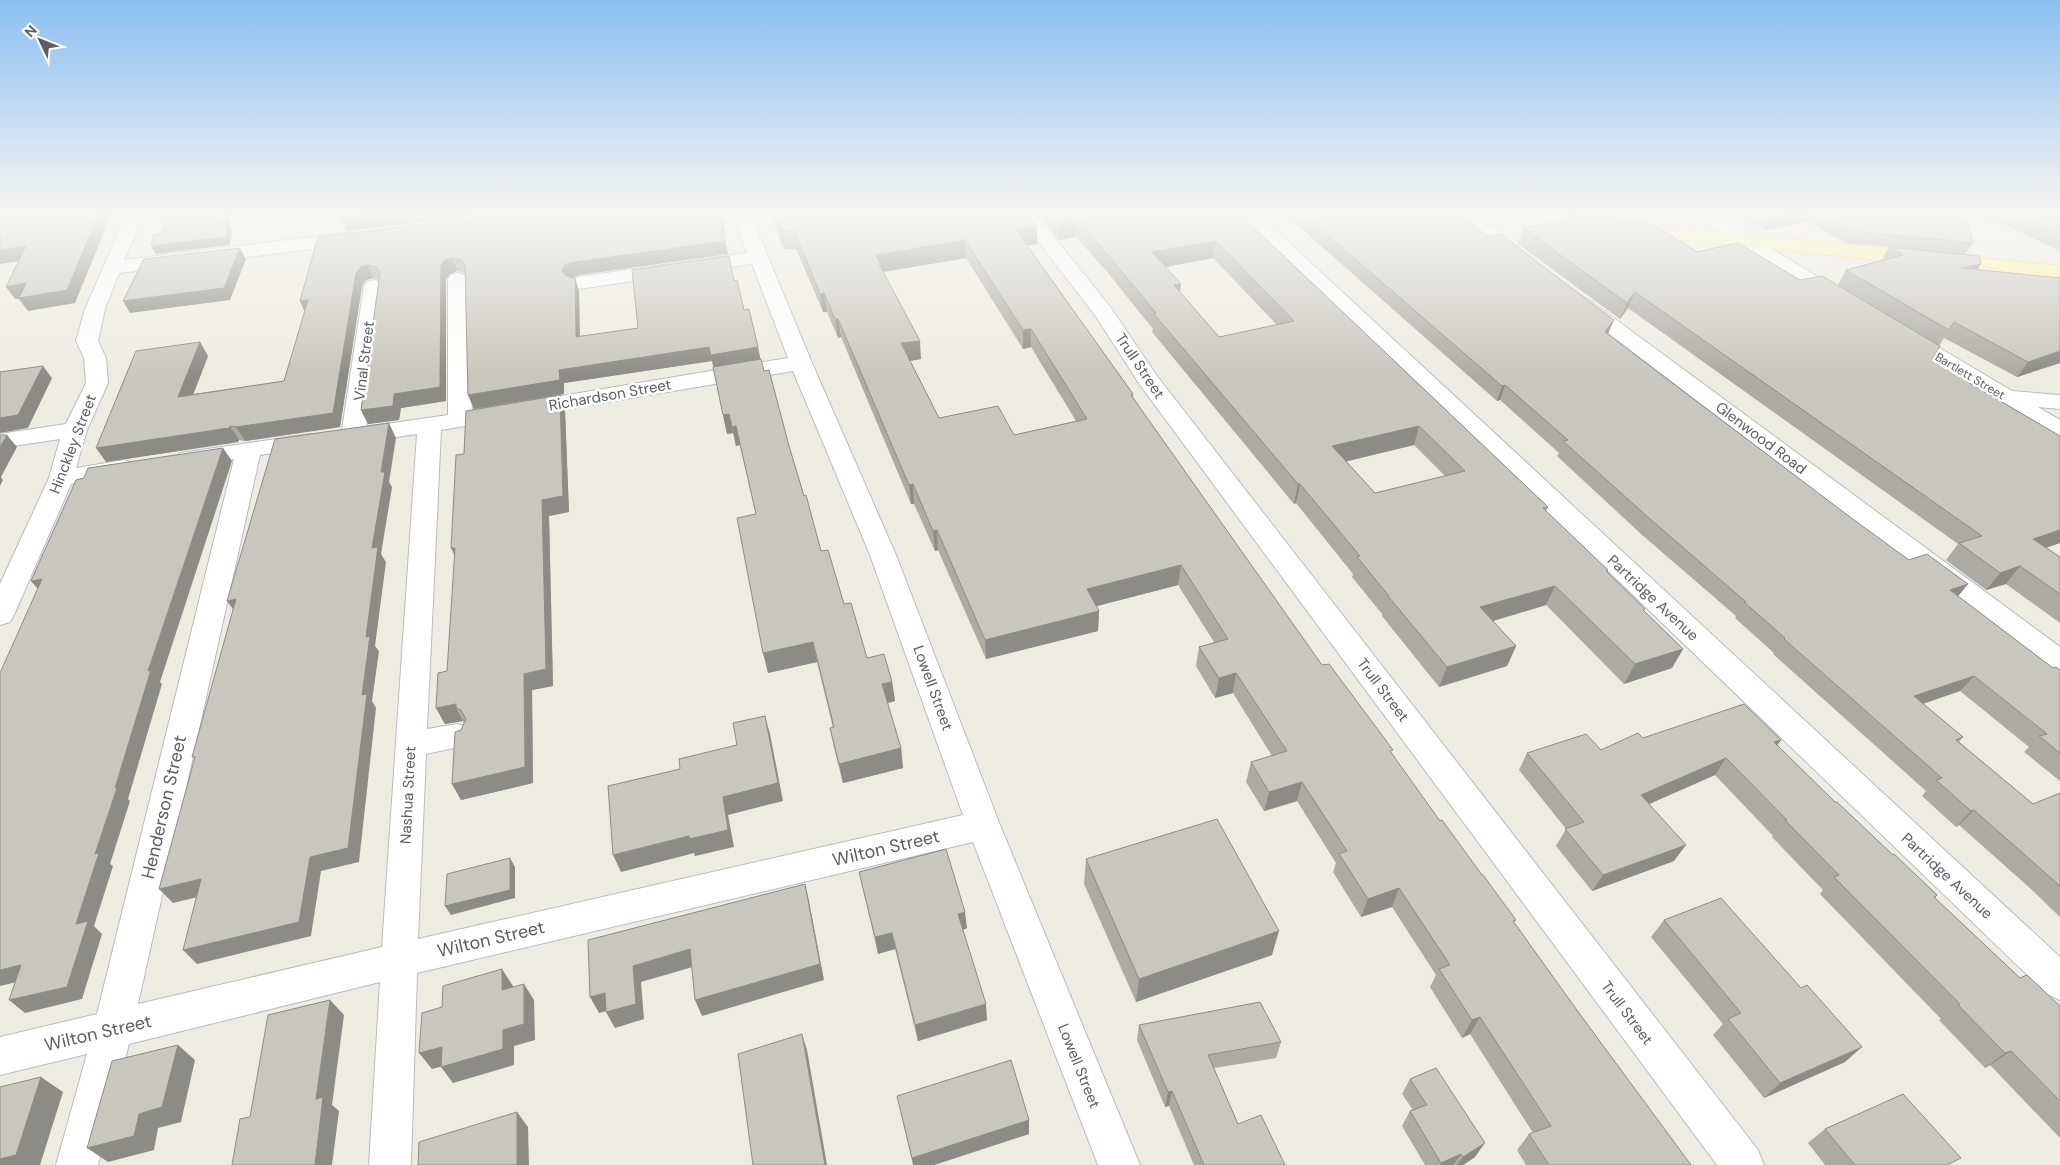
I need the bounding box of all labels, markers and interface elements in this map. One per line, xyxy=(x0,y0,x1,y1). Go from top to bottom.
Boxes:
north arrow xyxy=(15,15,65,65)
text: N xyxy=(20,21,41,41)
street label: Vinal Street xyxy=(349,320,379,402)
street label: Trull Street xyxy=(1111,329,1169,403)
street label: Bartlett Street xyxy=(1932,349,2008,403)
street label: Richardson Street xyxy=(547,374,673,416)
street label: Hinckley Street xyxy=(45,391,101,497)
street label: Glenwood Road xyxy=(1711,397,1811,479)
street label: Partridge Avenue xyxy=(1603,550,1703,646)
street label: Lowell Street xyxy=(908,643,958,733)
street label: Trull Street xyxy=(1352,654,1414,726)
street label: Henderson Street xyxy=(136,733,192,881)
street label: Nashua Street xyxy=(395,745,421,844)
street label: Wilton Street xyxy=(830,824,942,872)
street label: Partridge Avenue xyxy=(1897,828,1997,924)
street label: Wilton Street xyxy=(435,915,547,963)
street label: Trull Street xyxy=(1596,977,1658,1049)
street label: Wilton Street xyxy=(42,1009,154,1057)
street label: Lowell Street xyxy=(1053,1021,1105,1111)

